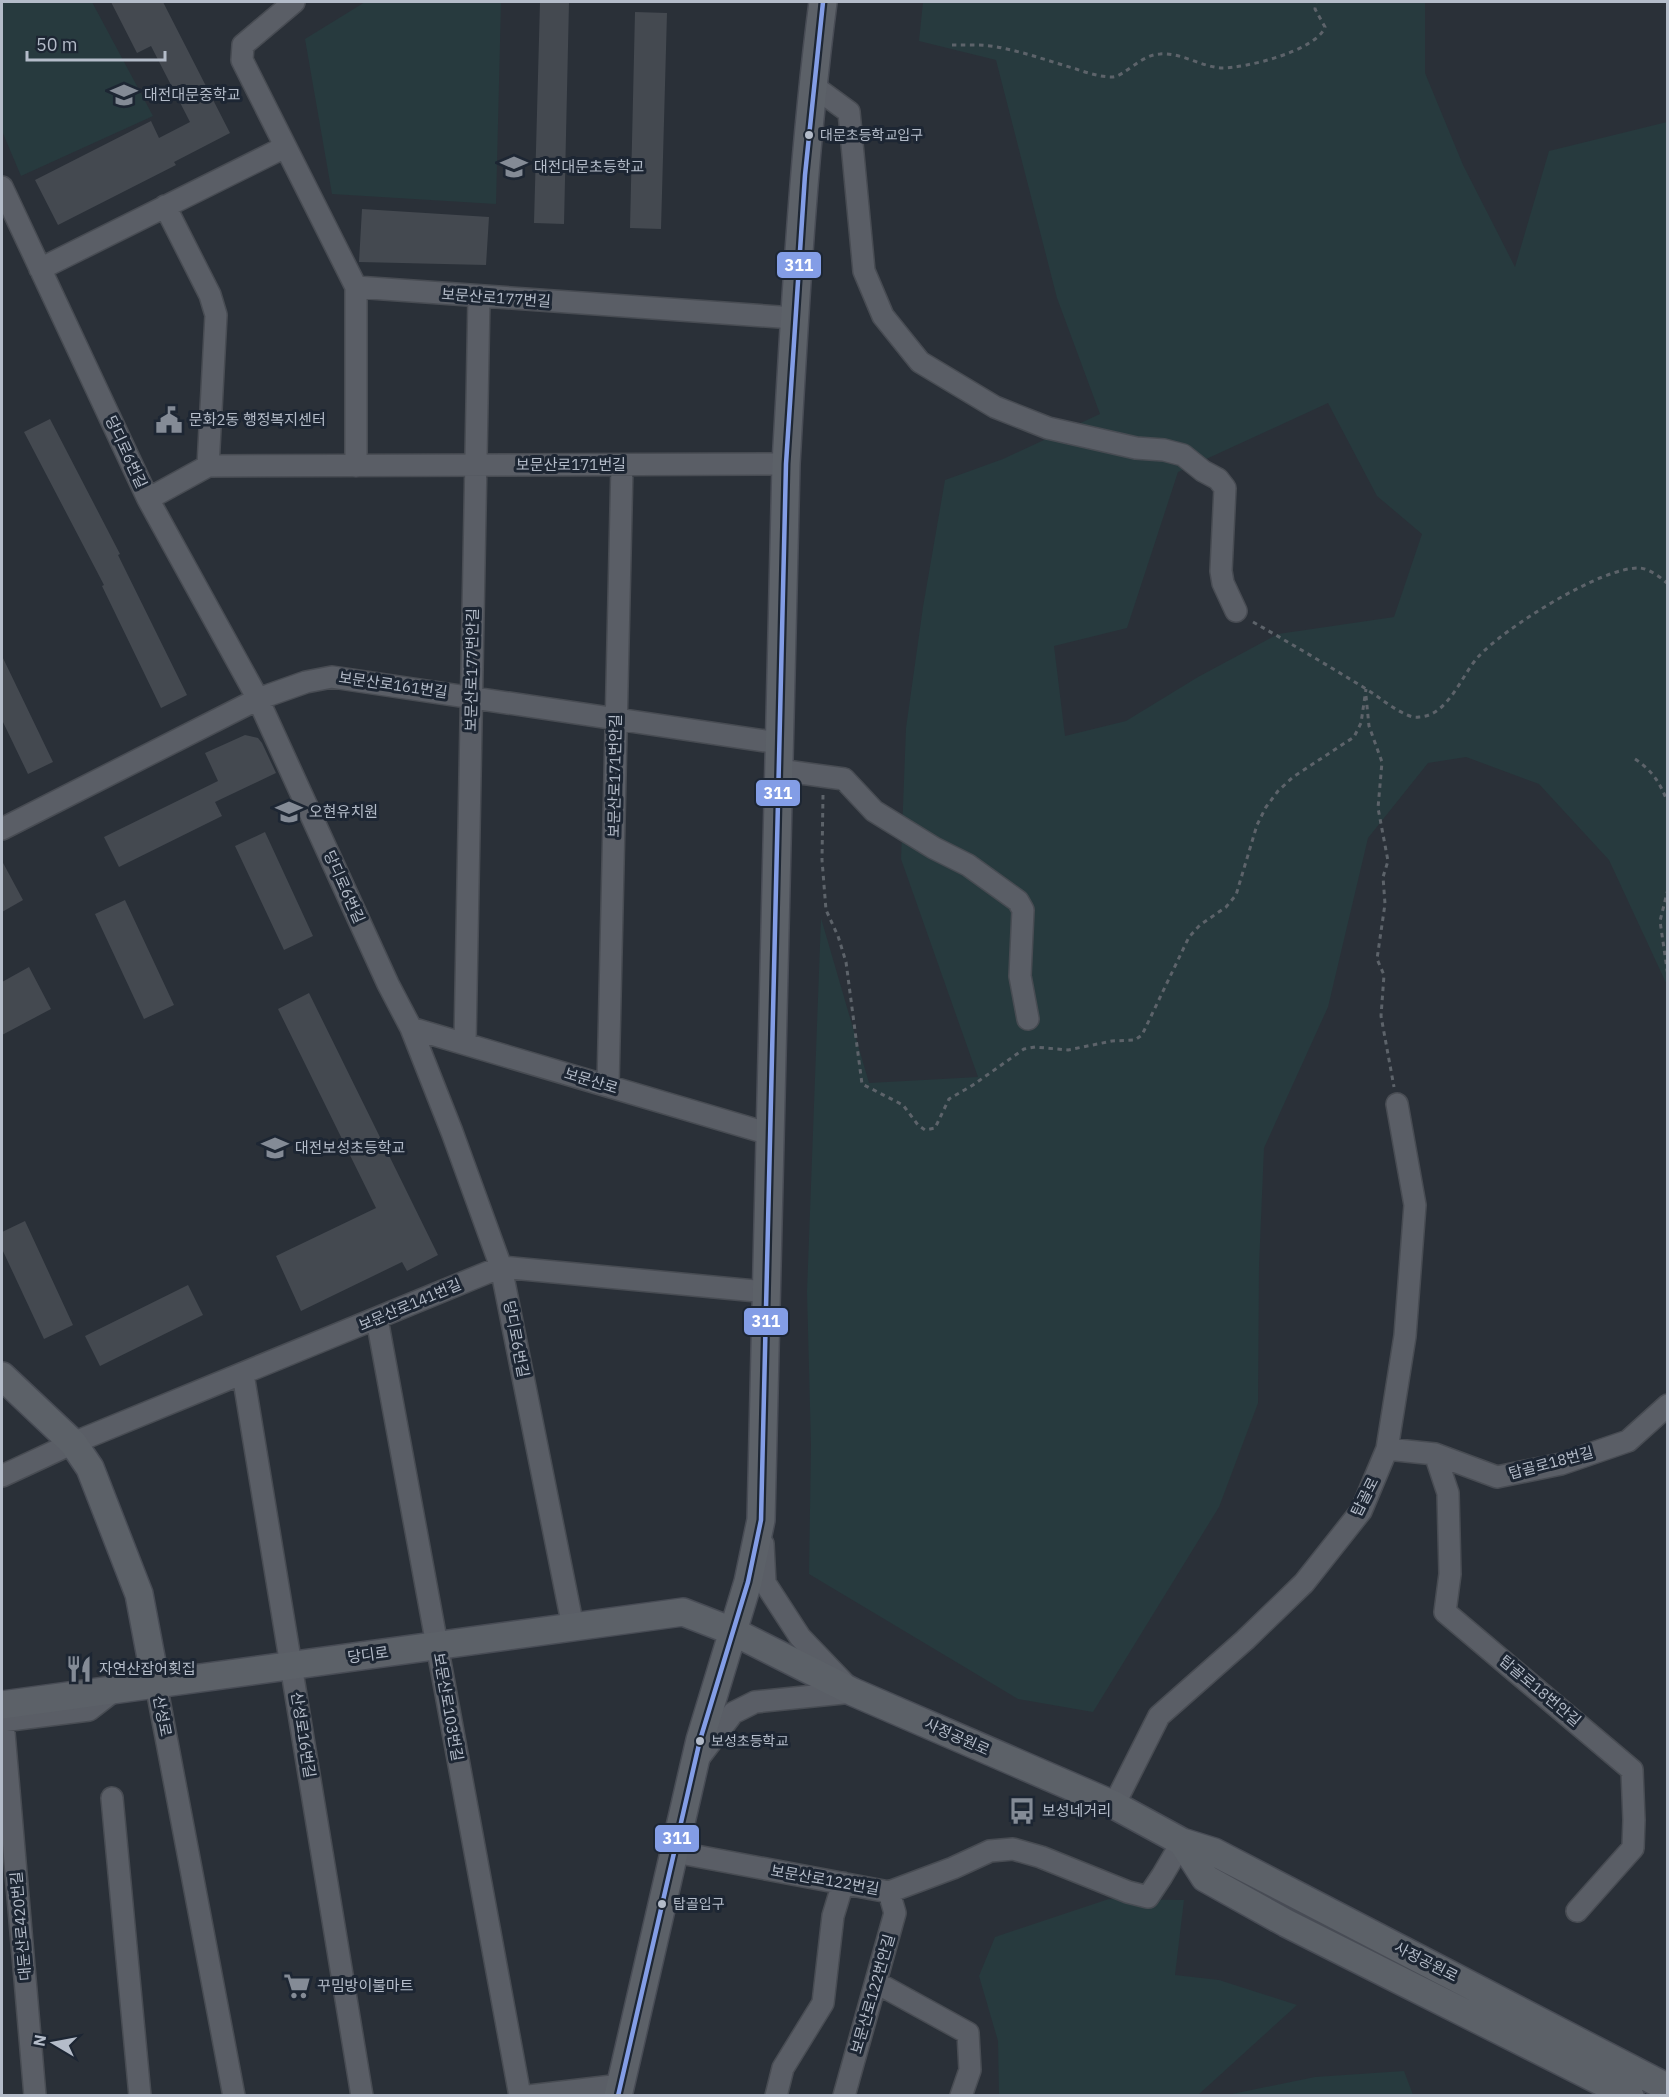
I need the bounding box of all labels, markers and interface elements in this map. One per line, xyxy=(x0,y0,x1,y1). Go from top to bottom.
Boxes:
scale bar xyxy=(27,24,165,62)
text: 50 m xyxy=(36,33,78,56)
school or university icon: 대전대문중학교 xyxy=(109,80,139,110)
place label: 대전대문중학교 xyxy=(144,85,241,104)
place label: 대문초등학교입구 xyxy=(820,126,923,144)
marker: 대문초등학교입구 xyxy=(803,129,815,141)
school or university icon: 대전대문초등학교 xyxy=(499,152,529,182)
place label: 대전대문초등학교 xyxy=(534,157,644,176)
line badge: 311 xyxy=(776,251,822,279)
text: 311 xyxy=(785,255,814,275)
street label: 보문산로177번길 xyxy=(441,284,551,311)
public building icon: 문화2동 행정복지센터 xyxy=(154,405,184,435)
place label: 문화2동 행정복지센터 xyxy=(189,410,326,429)
street label: 당디로6번길 xyxy=(101,412,152,491)
street label: 보문산로171번길 xyxy=(516,455,626,474)
street label: 보문산로177번안길 xyxy=(461,608,482,732)
street label: 보문산로161번길 xyxy=(337,667,449,702)
street label: 보문산로171번안길 xyxy=(604,714,625,838)
line badge: 311 xyxy=(755,779,801,807)
text: 311 xyxy=(764,783,793,803)
school or university icon: 오현유치원 xyxy=(274,797,304,827)
place label: 오현유치원 xyxy=(309,802,378,821)
street label: 당디로6번길 xyxy=(320,847,369,926)
street label: 보문산로 xyxy=(562,1063,620,1098)
school or university icon: 대전보성초등학교 xyxy=(260,1133,290,1163)
place label: 대전보성초등학교 xyxy=(295,1138,405,1157)
street label: 보문산로141번길 xyxy=(356,1274,464,1335)
street label: 당디로6번길 xyxy=(500,1299,533,1379)
line badge: 311 xyxy=(743,1307,789,1336)
text: 311 xyxy=(752,1311,781,1331)
street label: 탑골로18번길 xyxy=(1506,1442,1595,1483)
street label: 탑골로 xyxy=(1347,1474,1382,1520)
street label: 당디로 xyxy=(346,1642,390,1667)
street label: 보문산로103번길 xyxy=(430,1651,467,1763)
street label: 탑골로18번안길 xyxy=(1496,1651,1585,1730)
restaurant icon: 자연산잡어횟집 xyxy=(64,1654,94,1684)
place label: 자연산잡어횟집 xyxy=(99,1659,196,1678)
street label: 산성로16번길 xyxy=(287,1690,320,1779)
street label: 산성로 xyxy=(149,1694,176,1738)
street label: 사정공원로 xyxy=(922,1714,993,1759)
place label: 보성초등학교 xyxy=(711,1732,788,1750)
marker: 보성초등학교 xyxy=(694,1735,706,1747)
bus stop icon: 보성네거리 xyxy=(1007,1796,1037,1826)
place label: 보성네거리 xyxy=(1042,1801,1111,1820)
line badge: 311 xyxy=(654,1824,700,1853)
text: 311 xyxy=(663,1828,692,1848)
street label: 보문산로122번길 xyxy=(769,1861,881,1898)
street label: 대둔산로420번길 xyxy=(6,1871,35,1982)
place label: 탑골입구 xyxy=(673,1895,725,1913)
marker: 탑골입구 xyxy=(656,1898,668,1910)
street label: 보문산로122번안길 xyxy=(846,1932,899,2056)
street label: 사정공원로 xyxy=(1391,1937,1461,1986)
supermarket icon: 꾸밈방이불마트 xyxy=(282,1971,312,2001)
place label: 꾸밈방이불마트 xyxy=(317,1976,414,1995)
north arrow xyxy=(24,2013,84,2073)
text: N xyxy=(28,2033,50,2048)

